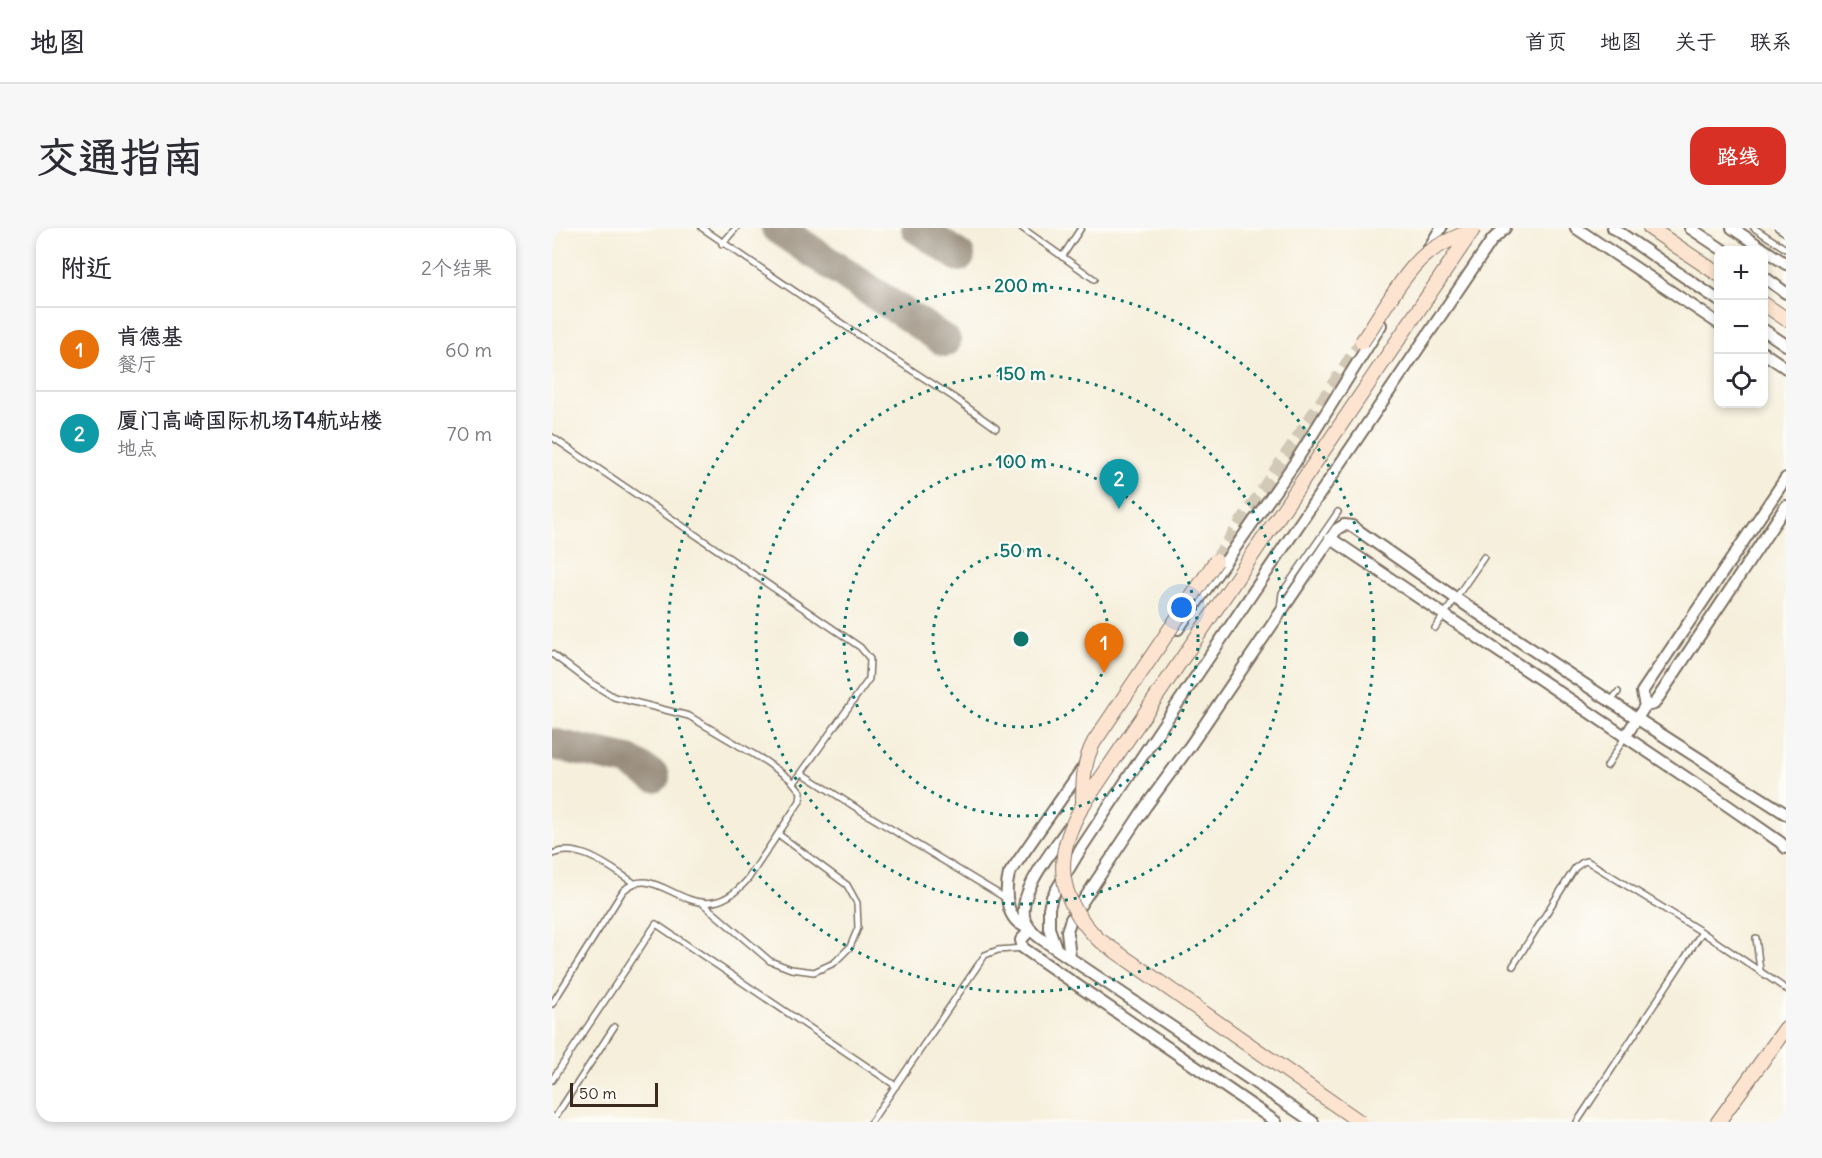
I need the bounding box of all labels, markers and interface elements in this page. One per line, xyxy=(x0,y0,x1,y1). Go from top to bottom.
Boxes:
text: 地图 xyxy=(30,24,86,60)
text: 首页 xyxy=(1525,28,1567,55)
text: 地图 xyxy=(1600,28,1642,55)
text: 关于 xyxy=(1675,28,1717,55)
text: 联系 xyxy=(1750,28,1792,55)
button: 路线 xyxy=(1690,127,1786,185)
text: 交通指南 xyxy=(36,131,204,183)
map controls xyxy=(1714,246,1768,408)
button: + xyxy=(1714,246,1768,300)
text: 附近 xyxy=(60,251,112,284)
text: 2个结果 xyxy=(421,255,492,280)
text: 200 m xyxy=(994,274,1048,297)
button: − xyxy=(1714,300,1768,354)
text: 肯德基 xyxy=(117,322,183,350)
text: 1 xyxy=(76,337,83,362)
text: 60 m xyxy=(445,337,492,362)
text: 餐厅 xyxy=(117,351,157,376)
button: locate xyxy=(1714,354,1768,408)
text: 150 m xyxy=(996,362,1046,385)
text: 厦门高崎国际机场T4航站楼 xyxy=(117,406,382,434)
text: 2 xyxy=(74,421,85,446)
text: 70 m xyxy=(447,421,492,446)
text: 地点 xyxy=(117,435,157,460)
text: 100 m xyxy=(996,450,1047,473)
pin: 2 xyxy=(1100,460,1138,509)
text: 50 m xyxy=(1000,539,1042,562)
your location xyxy=(1167,593,1196,622)
pin: 1 xyxy=(1084,624,1124,673)
centre of rings xyxy=(1011,629,1031,649)
scale bar xyxy=(570,1080,658,1108)
text: 50 m xyxy=(579,1083,617,1103)

